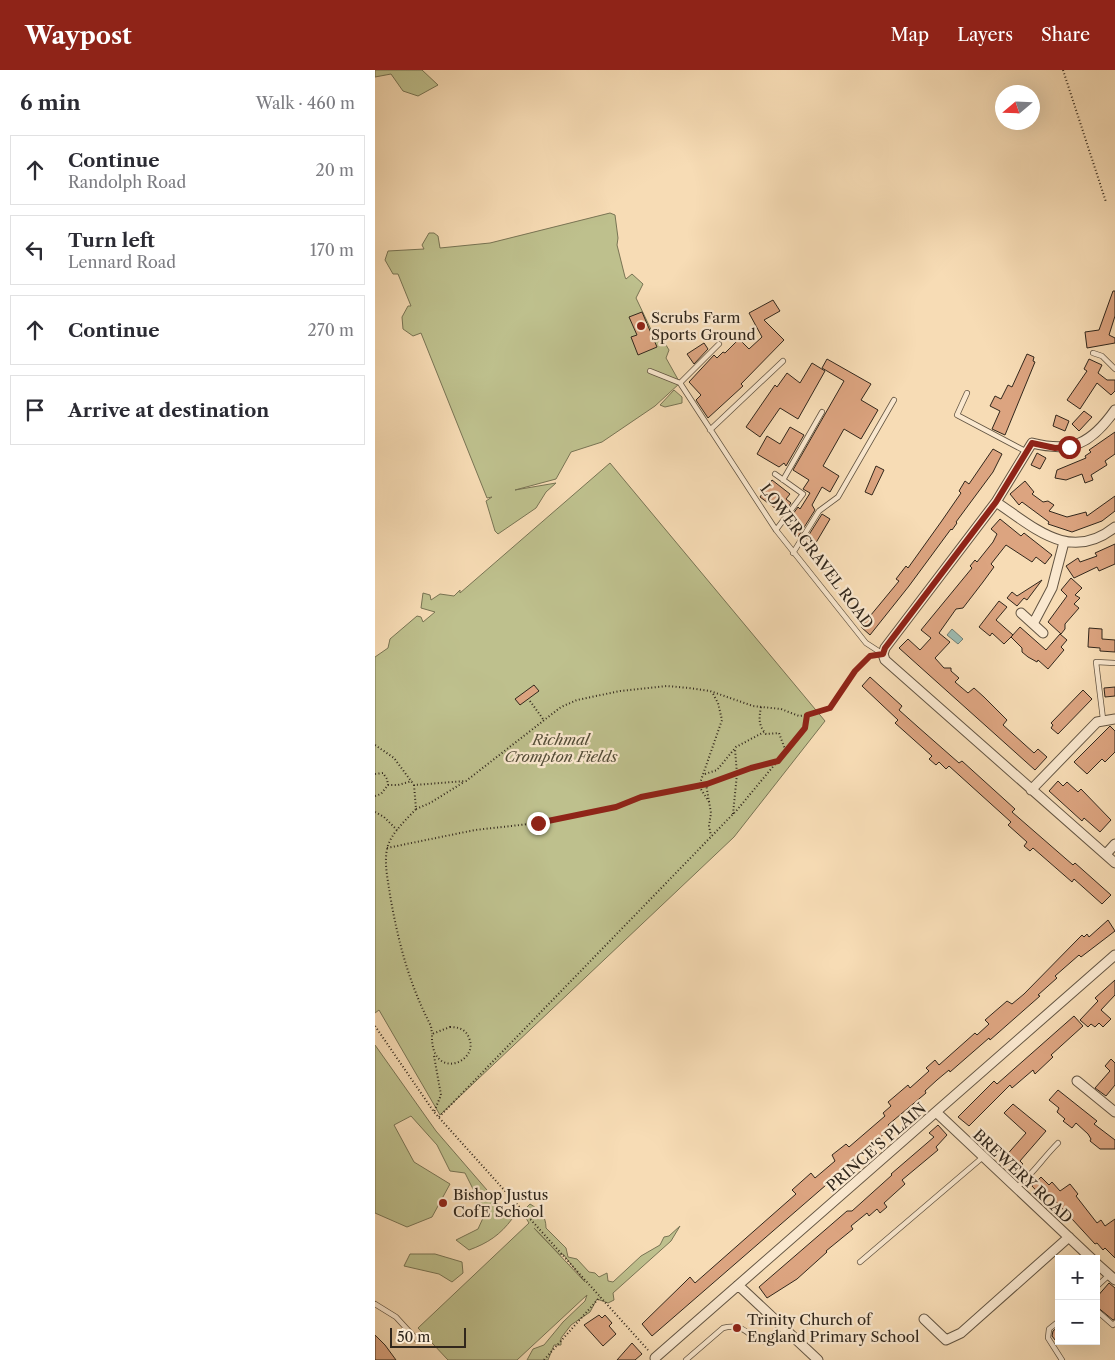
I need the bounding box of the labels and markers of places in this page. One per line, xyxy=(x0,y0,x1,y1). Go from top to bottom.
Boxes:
place label: Scrubs Farm Sports Ground xyxy=(651,308,756,344)
marker: Scrubs Farm Sports Ground xyxy=(635,320,647,332)
place label: Bishop Justus CofE School xyxy=(453,1185,548,1221)
marker: Bishop Justus CofE School xyxy=(437,1197,449,1209)
place label: Trinity Church of England Primary School xyxy=(747,1310,920,1346)
marker: Trinity Church of England Primary School xyxy=(731,1322,743,1334)

